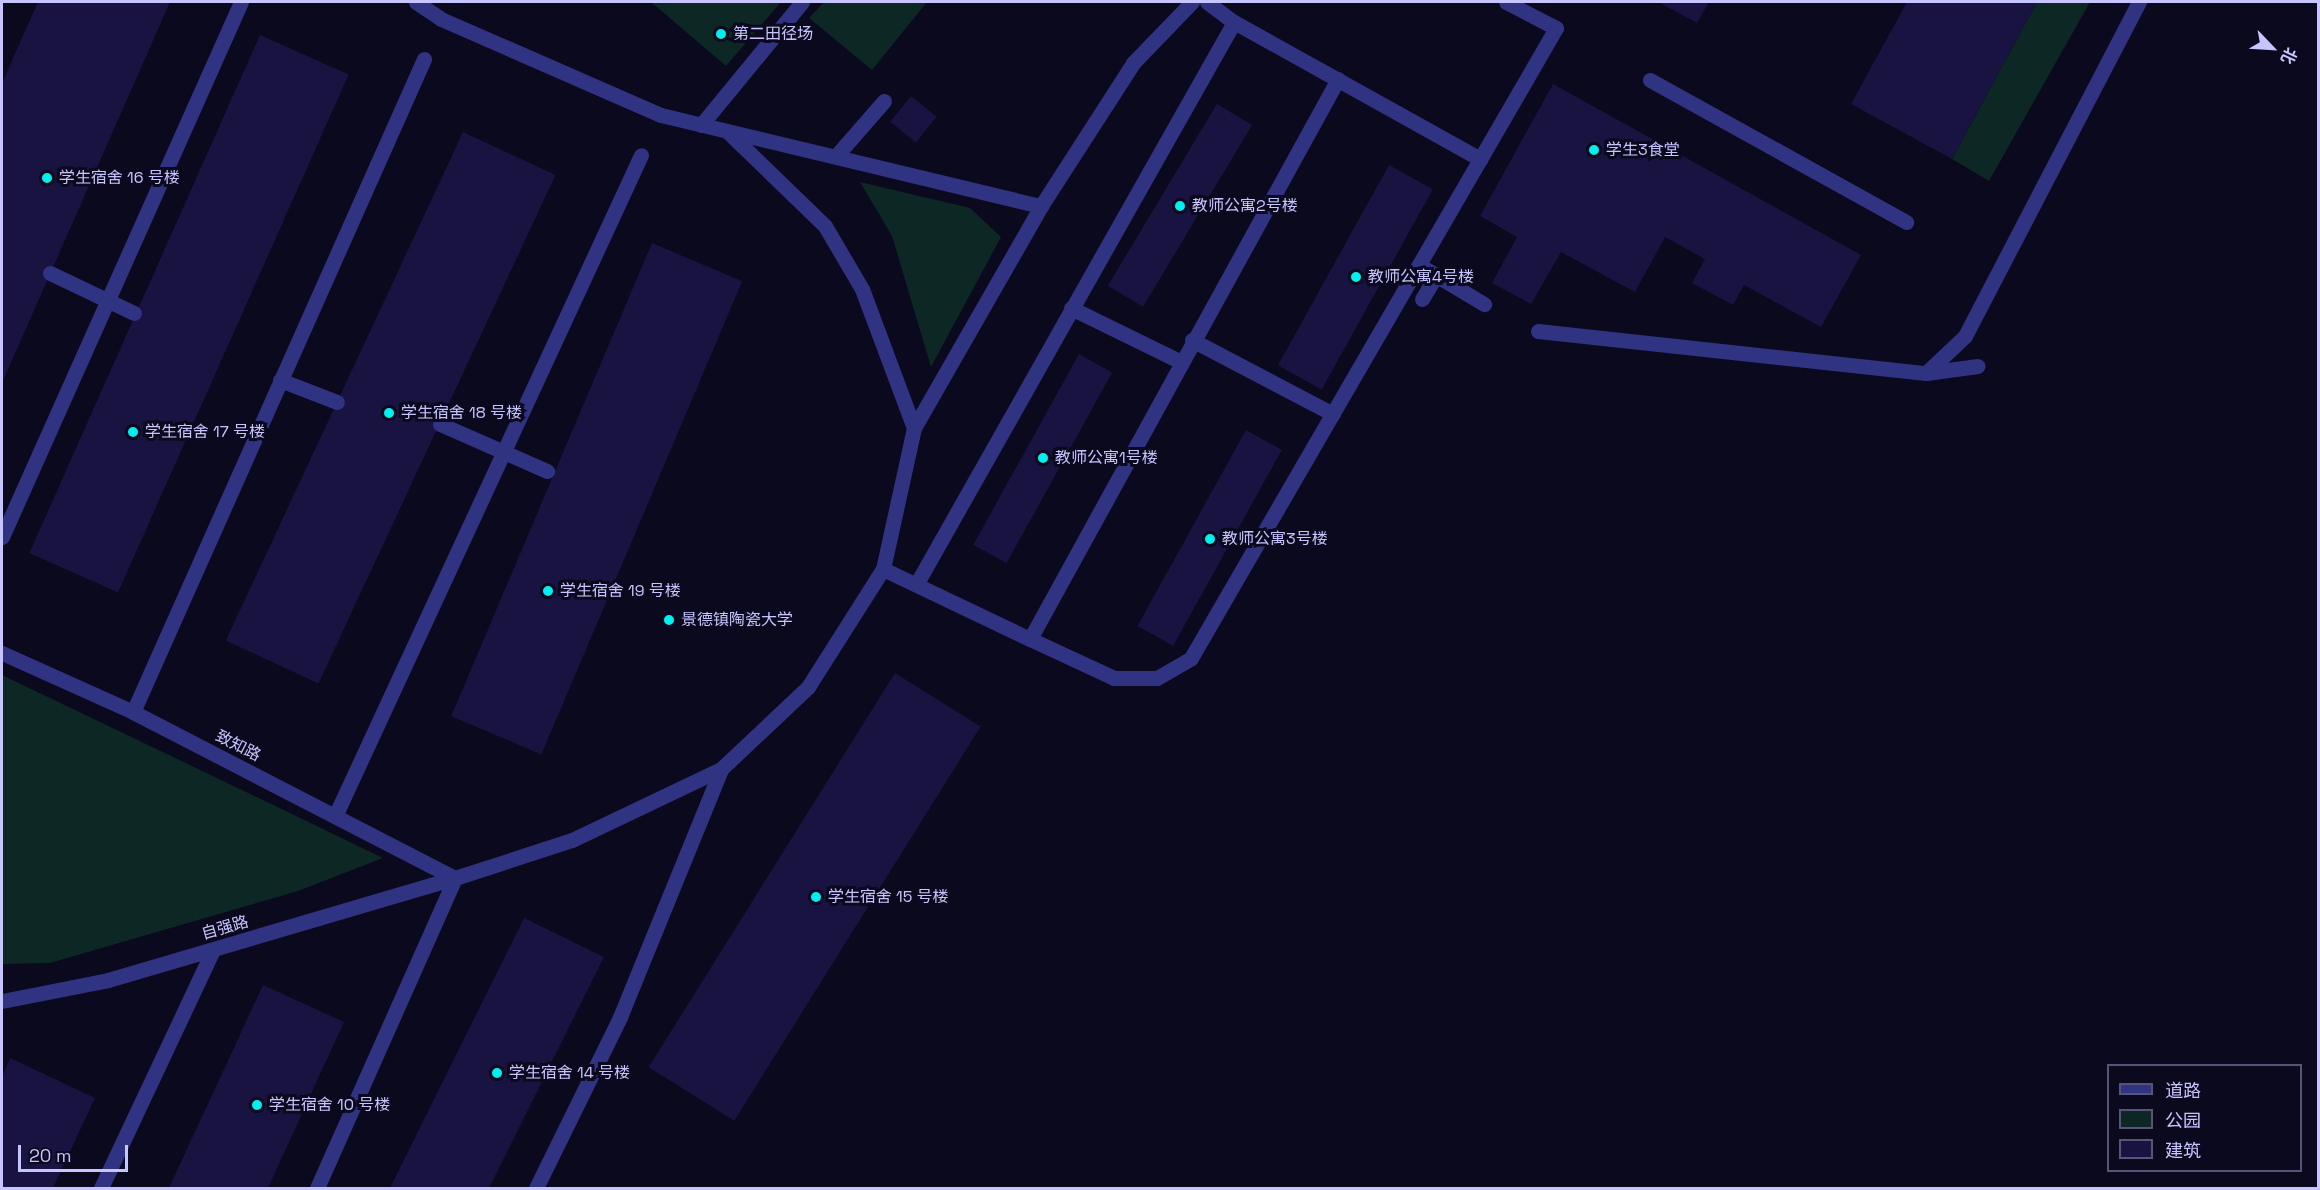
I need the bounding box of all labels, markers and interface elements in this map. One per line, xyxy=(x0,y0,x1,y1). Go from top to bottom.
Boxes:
north arrow xyxy=(2242,18,2302,78)
place label: 第二田径场 xyxy=(733,24,813,44)
marker: 第二田径场 xyxy=(714,27,728,41)
text: 北 xyxy=(2276,44,2302,68)
place label: 学生3食堂 xyxy=(1606,140,1680,160)
marker: 学生3食堂 xyxy=(1587,143,1601,157)
place label: 学生宿舍 16 号楼 xyxy=(59,168,180,188)
marker: 学生宿舍 16 号楼 xyxy=(40,171,54,185)
place label: 教师公寓2号楼 xyxy=(1192,196,1298,216)
marker: 教师公寓2号楼 xyxy=(1173,199,1187,213)
place label: 教师公寓4号楼 xyxy=(1368,267,1474,287)
marker: 教师公寓4号楼 xyxy=(1349,270,1363,284)
place label: 学生宿舍 18 号楼 xyxy=(401,403,522,423)
marker: 学生宿舍 18 号楼 xyxy=(382,406,396,420)
place label: 学生宿舍 17 号楼 xyxy=(145,422,265,442)
marker: 学生宿舍 17 号楼 xyxy=(126,425,140,439)
place label: 教师公寓1号楼 xyxy=(1055,448,1158,468)
marker: 教师公寓1号楼 xyxy=(1036,451,1050,465)
place label: 教师公寓3号楼 xyxy=(1222,529,1328,549)
marker: 教师公寓3号楼 xyxy=(1203,532,1217,546)
place label: 学生宿舍 19 号楼 xyxy=(560,581,681,601)
marker: 学生宿舍 19 号楼 xyxy=(541,584,555,598)
place label: 景德镇陶瓷大学 xyxy=(681,610,793,630)
marker: 景德镇陶瓷大学 xyxy=(662,613,676,627)
street label: 致知路 xyxy=(212,727,264,765)
place label: 学生宿舍 15 号楼 xyxy=(828,887,948,907)
marker: 学生宿舍 15 号楼 xyxy=(809,890,823,904)
street label: 自强路 xyxy=(199,912,251,944)
place label: 学生宿舍 14 号楼 xyxy=(509,1063,630,1083)
legend xyxy=(2107,1064,2302,1172)
marker: 学生宿舍 14 号楼 xyxy=(490,1066,504,1080)
text: 道路 xyxy=(2165,1079,2201,1102)
place label: 学生宿舍 10 号楼 xyxy=(269,1095,390,1115)
marker: 学生宿舍 10 号楼 xyxy=(250,1098,264,1112)
text: 公园 xyxy=(2165,1109,2201,1132)
scale bar xyxy=(21,1133,130,1171)
text: 建筑 xyxy=(2165,1139,2201,1162)
text: 20 m xyxy=(29,1144,72,1167)

